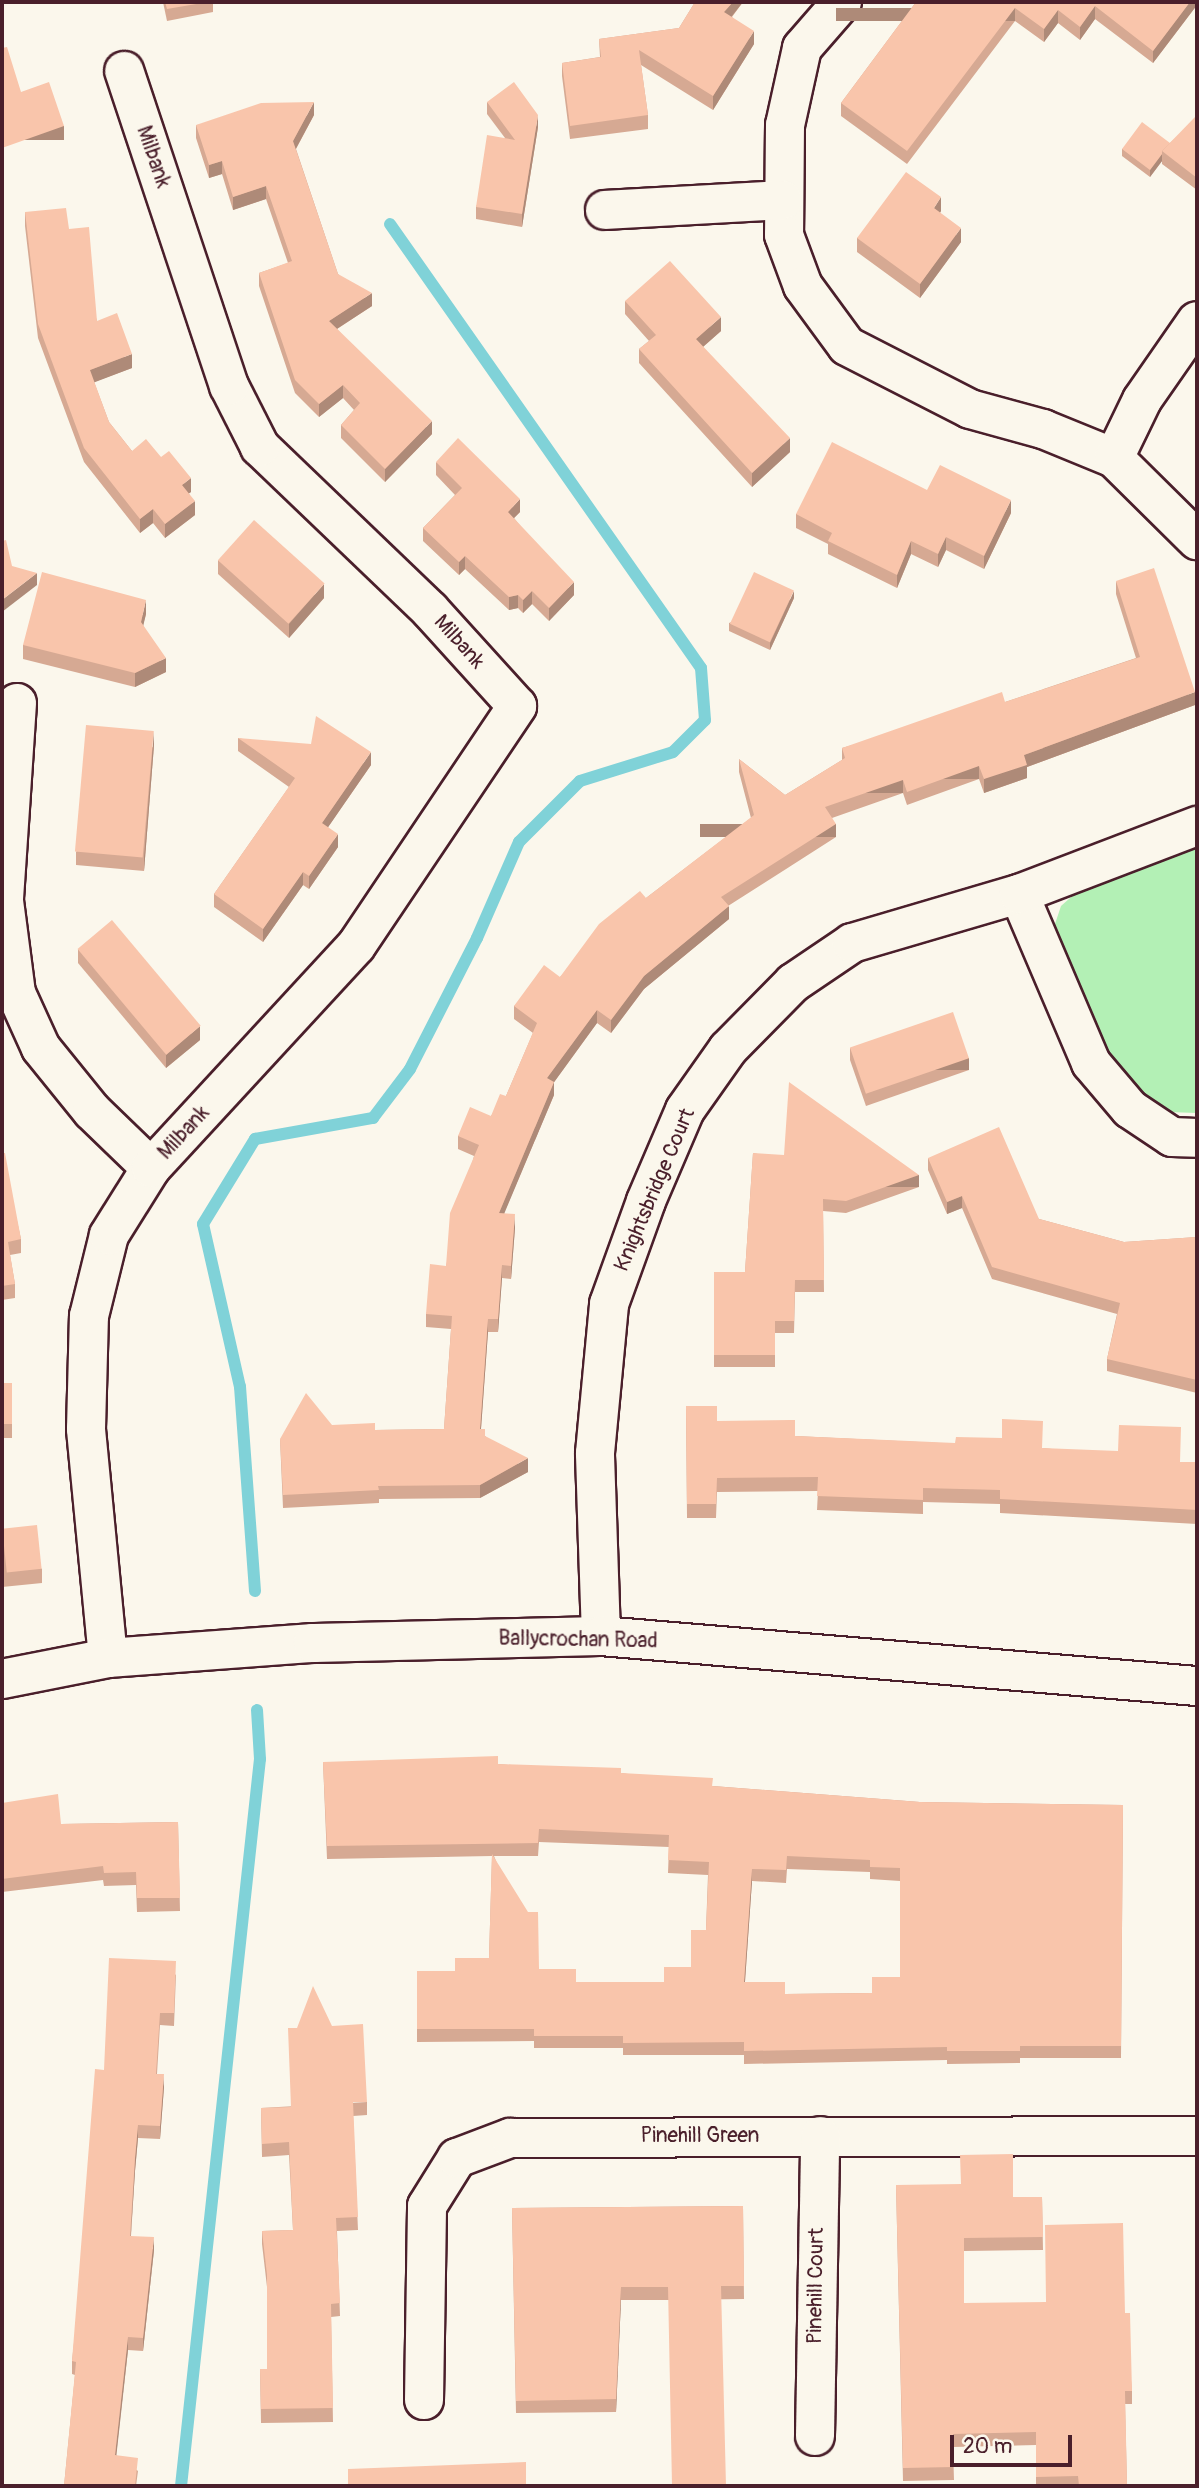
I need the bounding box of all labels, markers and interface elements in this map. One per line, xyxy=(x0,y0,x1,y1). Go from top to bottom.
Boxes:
street label: Milbank xyxy=(131,123,175,191)
street label: Milbank xyxy=(428,610,490,674)
street label: Milbank xyxy=(153,1101,215,1165)
street label: Knightsbridge Court xyxy=(609,1105,701,1275)
street label: Ballycrochan Road xyxy=(498,1626,658,1654)
street label: Pinehill Green xyxy=(641,2123,759,2149)
street label: Pinehill Court xyxy=(802,2228,830,2344)
scale bar xyxy=(954,2422,1076,2466)
text: 20 m xyxy=(963,2433,1012,2460)

